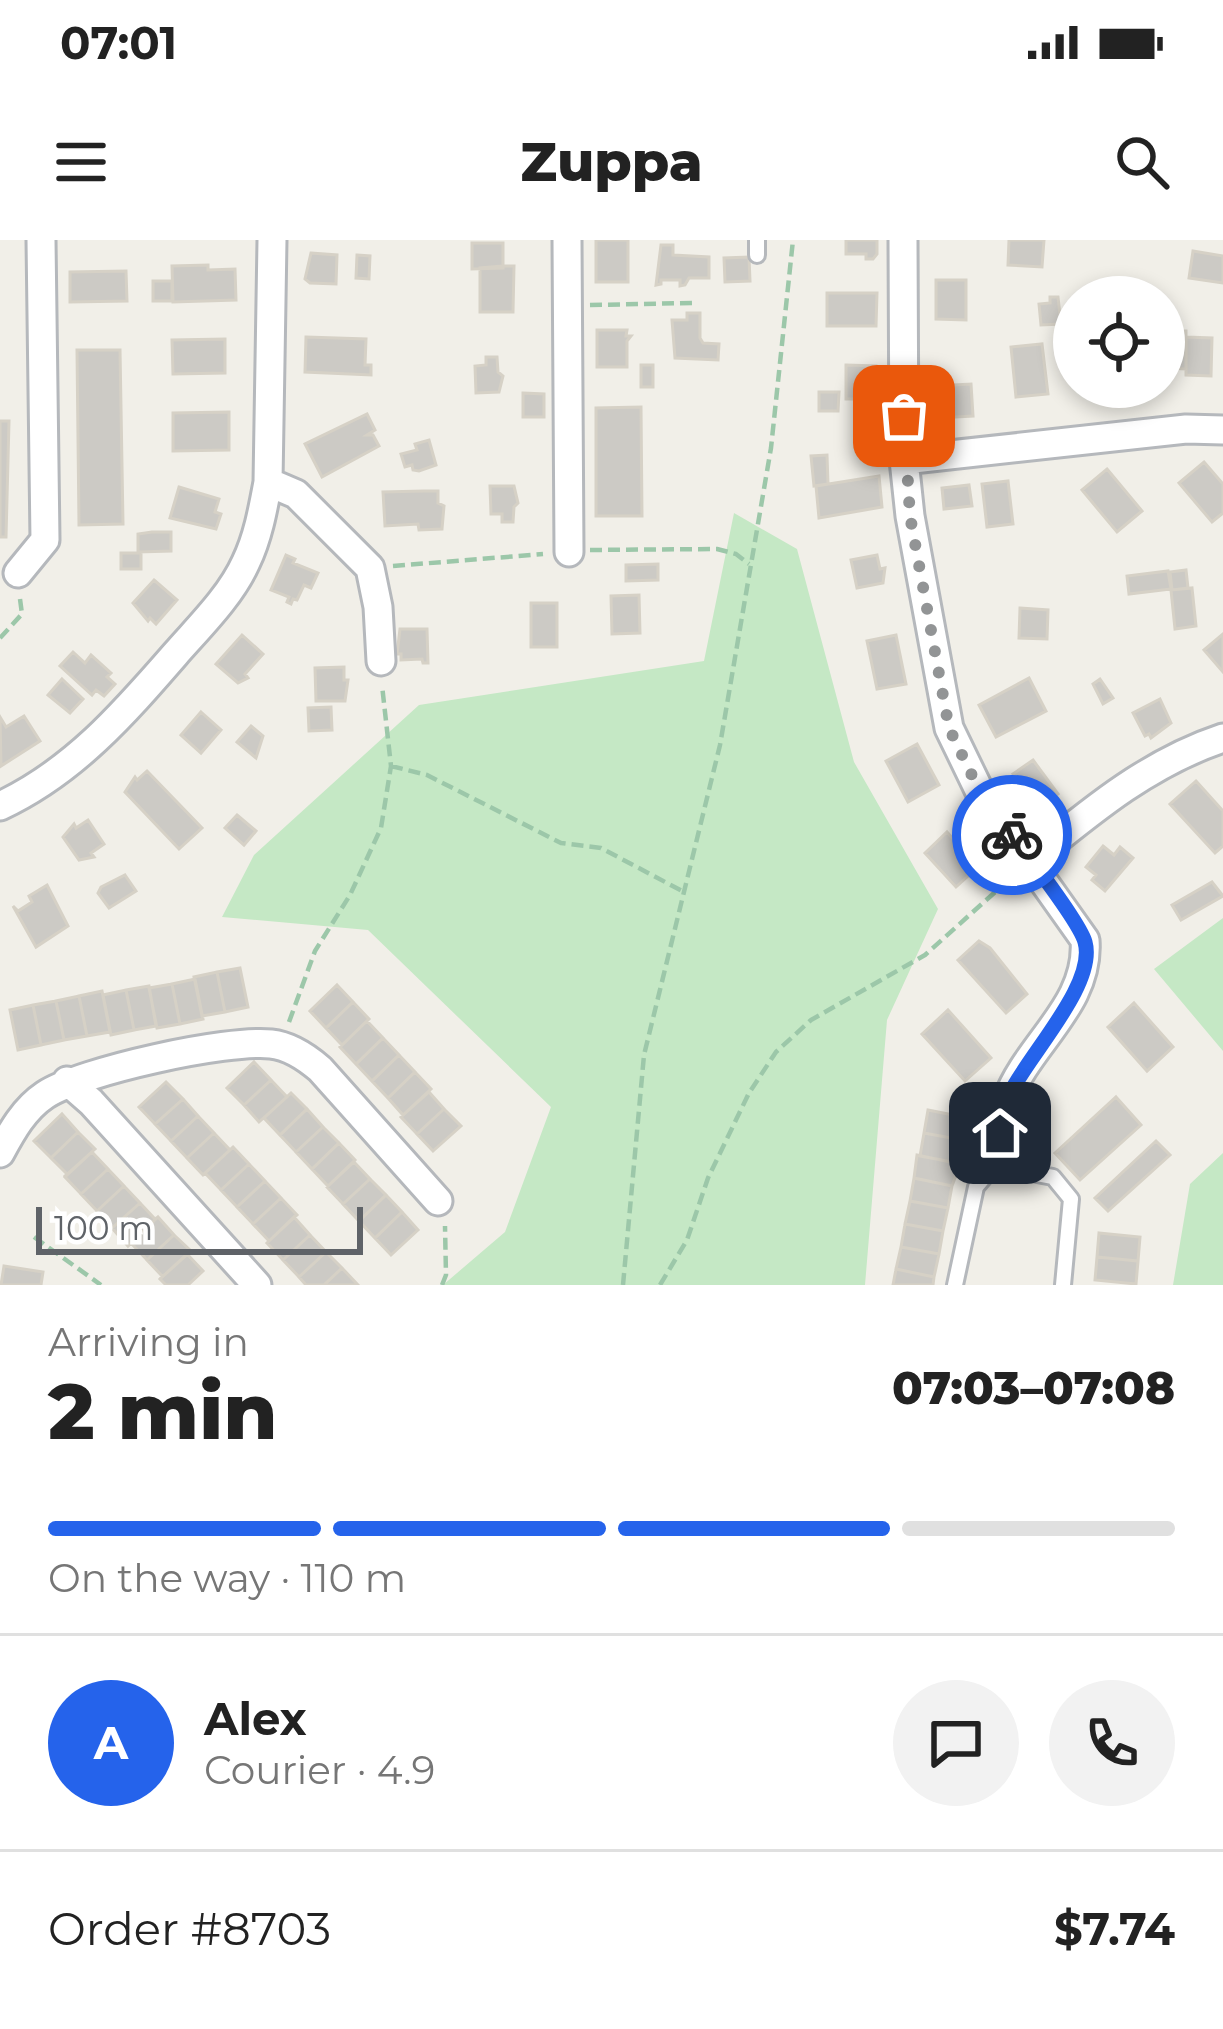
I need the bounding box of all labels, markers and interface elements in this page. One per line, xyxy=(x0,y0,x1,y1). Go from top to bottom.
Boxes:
text: 07:01 xyxy=(60,15,177,70)
icon: menu xyxy=(48,129,114,195)
text: Zuppa xyxy=(520,129,703,195)
icon: search xyxy=(1109,129,1175,195)
map controls xyxy=(1053,276,1185,408)
button: locate xyxy=(1053,276,1185,408)
pin xyxy=(853,365,955,467)
icon: bag xyxy=(871,383,937,449)
courier xyxy=(952,775,1072,895)
icon: bike xyxy=(979,802,1045,868)
pin xyxy=(949,1082,1051,1184)
icon: home xyxy=(967,1100,1033,1166)
scale bar xyxy=(36,1201,363,1254)
text: 100 m xyxy=(54,1208,153,1248)
text: Arriving in xyxy=(48,1318,249,1366)
text: 07:03–07:08 xyxy=(892,1360,1175,1415)
text: 2 min xyxy=(48,1363,278,1459)
text: On the way · 110 m xyxy=(48,1554,406,1602)
button: chat xyxy=(893,1680,1019,1806)
button: phone xyxy=(1049,1680,1175,1806)
text: Alex xyxy=(204,1691,307,1746)
text: A xyxy=(94,1715,128,1770)
text: Courier · 4.9 xyxy=(204,1746,435,1794)
text: Order #8703 xyxy=(48,1901,331,1956)
text: $7.74 xyxy=(1054,1901,1175,1956)

